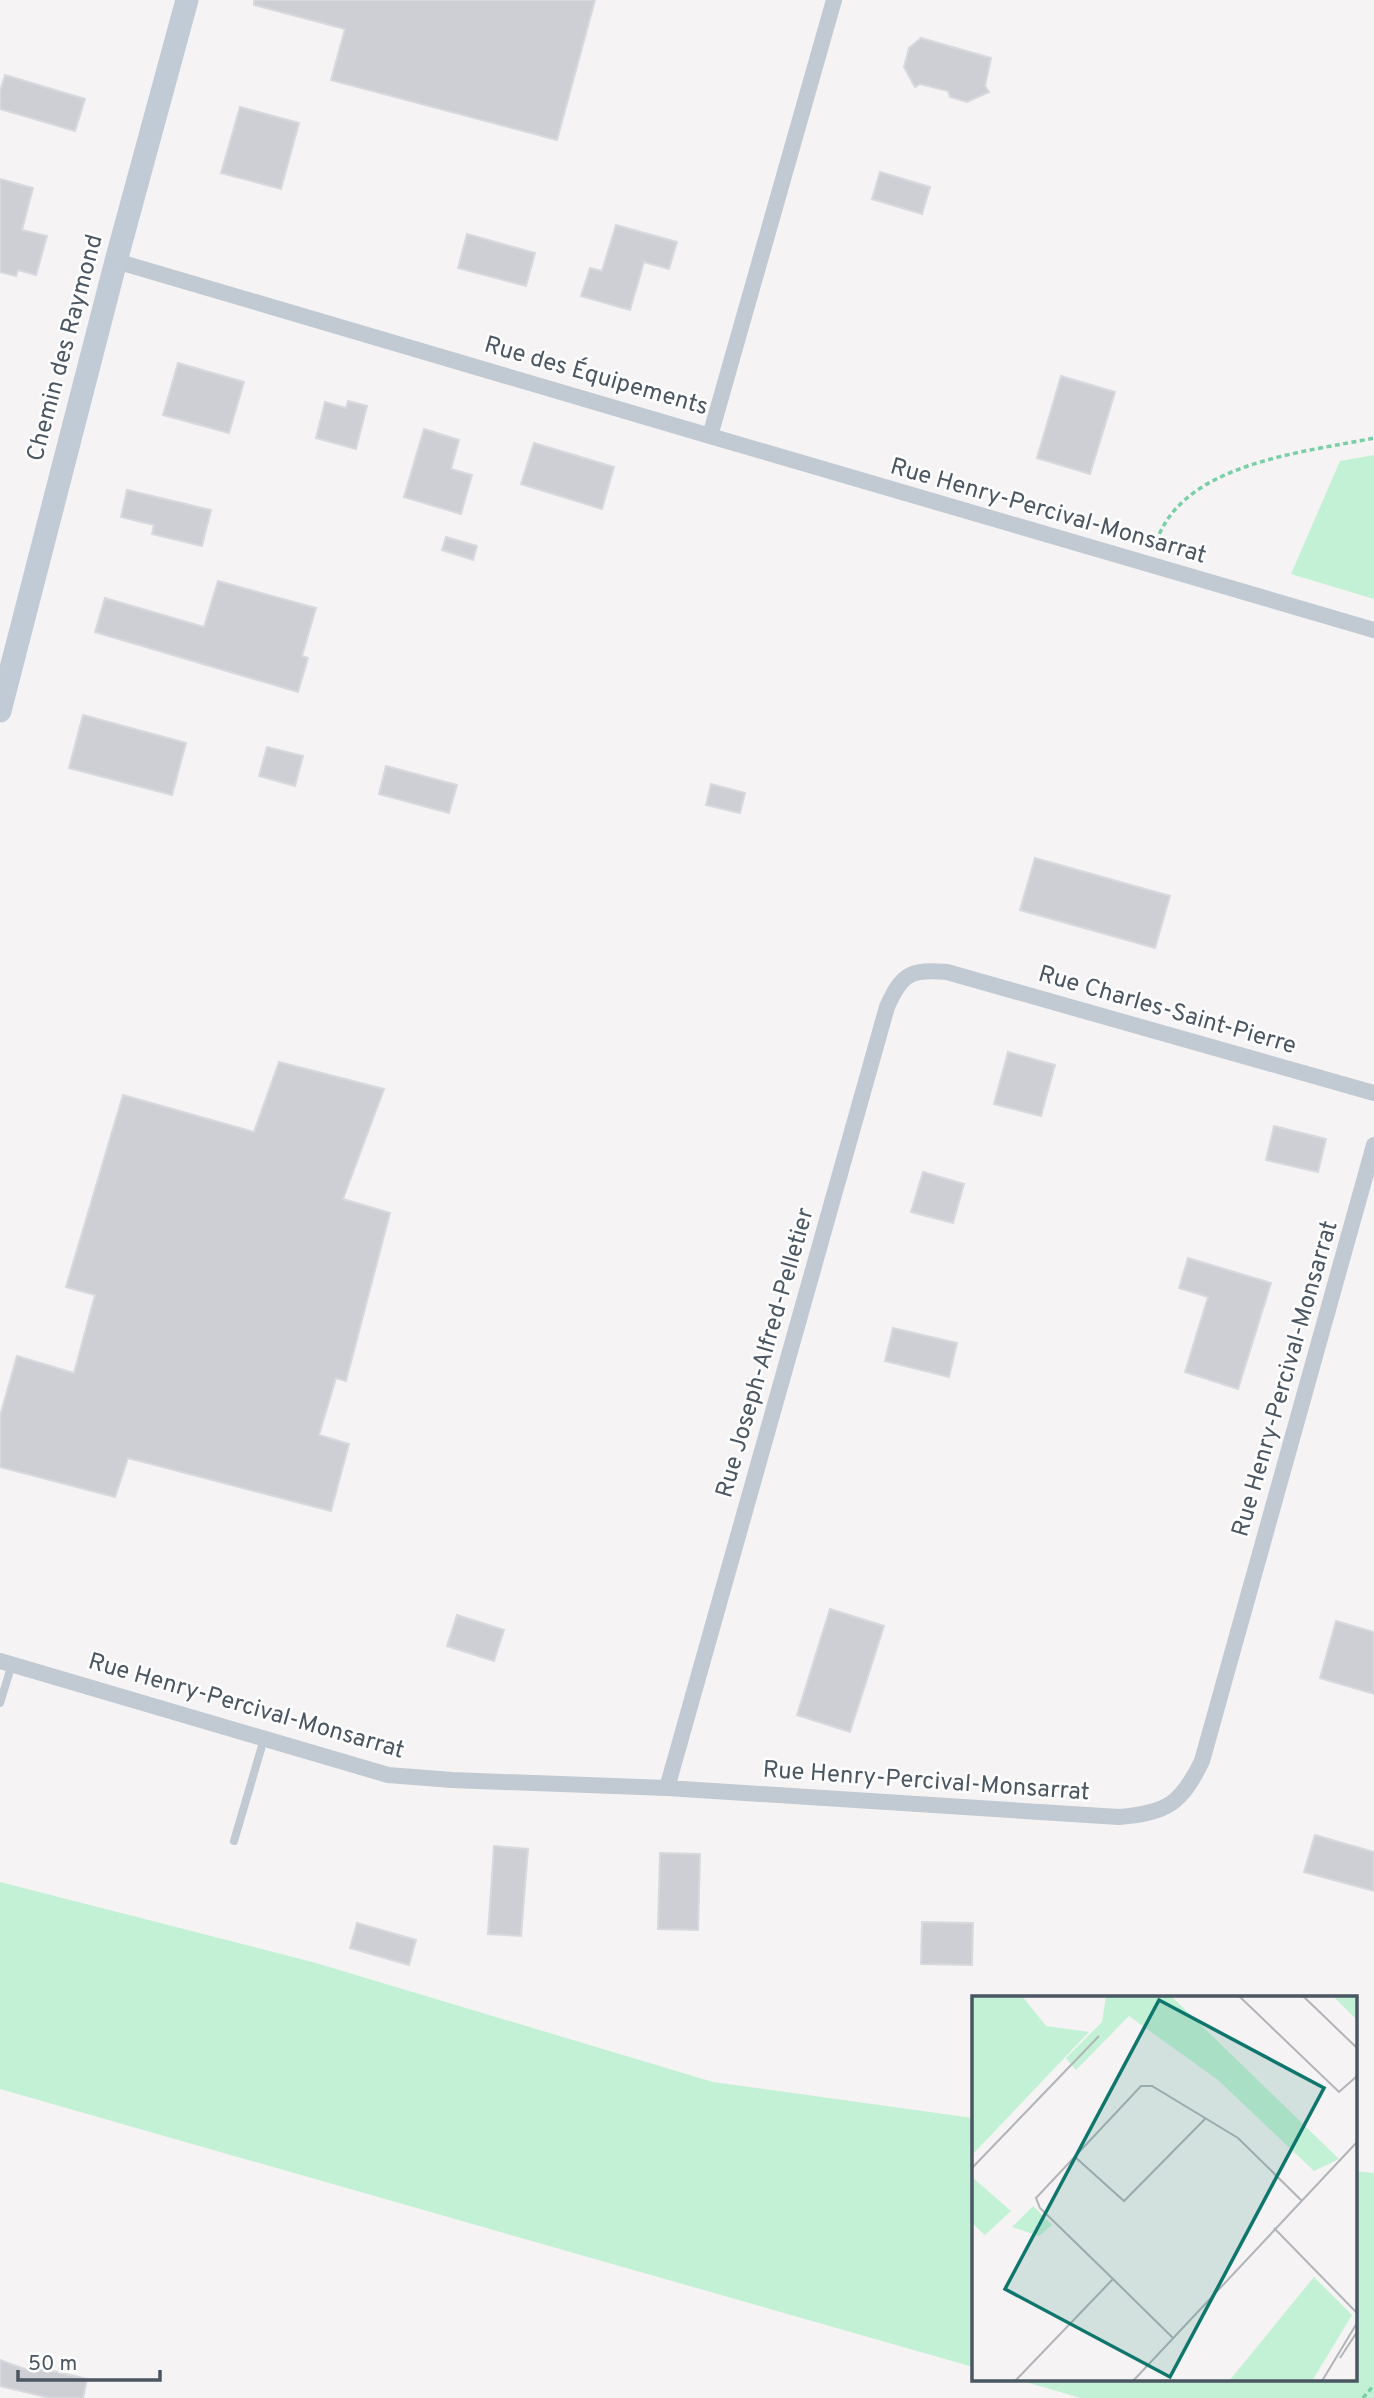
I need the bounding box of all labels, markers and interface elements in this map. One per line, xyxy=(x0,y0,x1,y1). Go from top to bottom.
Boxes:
street label: Chemin des Raymond xyxy=(21,231,111,465)
street label: Rue des Équipements xyxy=(481,329,712,423)
street label: Rue Henry-Percival-Monsarrat xyxy=(886,452,1210,572)
street label: Rue Charles-Saint-Pierre xyxy=(1034,960,1300,1062)
street label: Rue Joseph-Alfred-Pelletier xyxy=(710,1205,822,1501)
street label: Rue Henry-Percival-Monsarrat xyxy=(1226,1217,1346,1541)
street label: Rue Henry-Percival-Monsarrat xyxy=(84,1647,408,1767)
street label: Rue Henry-Percival-Monsarrat xyxy=(762,1756,1090,1808)
inset map xyxy=(972,1996,1356,2380)
scale bar xyxy=(18,2338,159,2382)
text: 50 m xyxy=(28,2351,77,2378)

